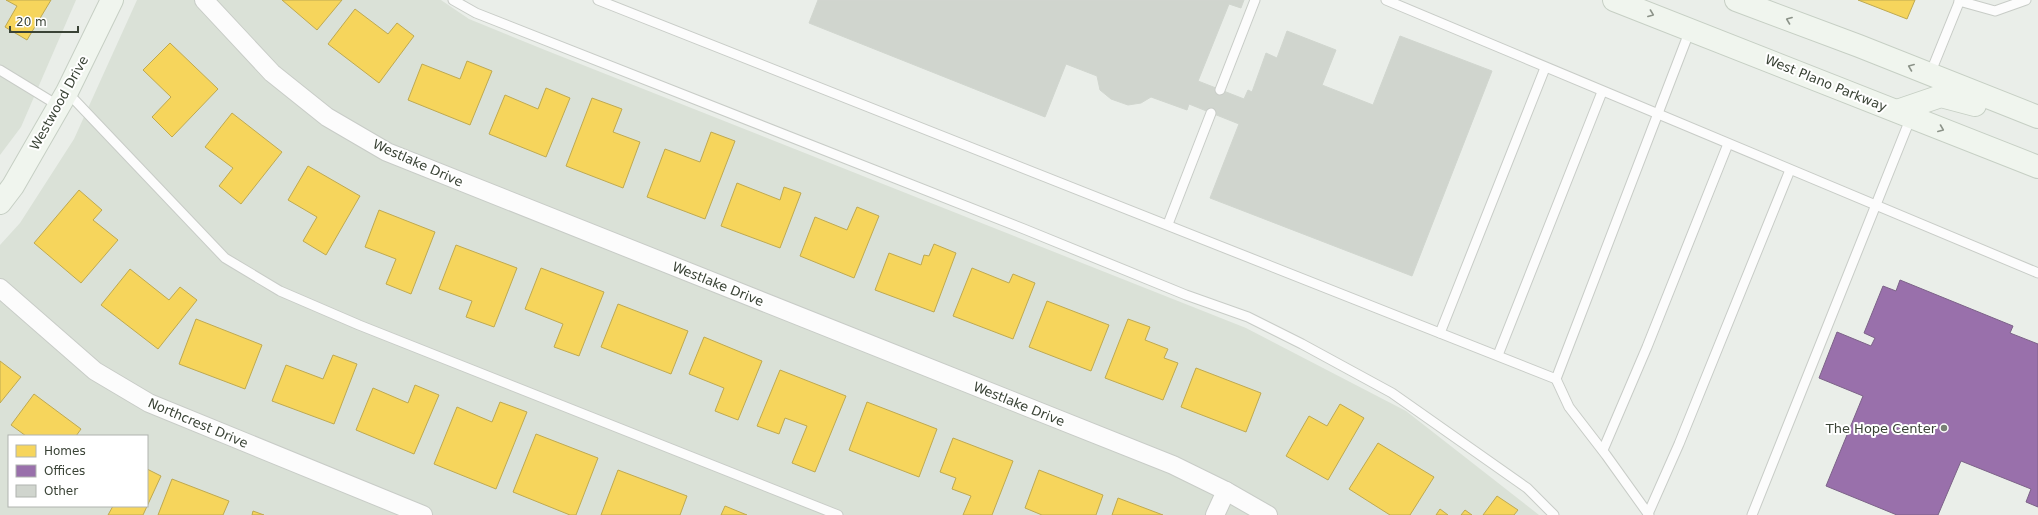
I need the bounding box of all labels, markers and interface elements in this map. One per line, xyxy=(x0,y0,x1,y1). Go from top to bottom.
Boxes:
scale bar xyxy=(10,8,78,34)
one-way arrow xyxy=(1647,10,1654,18)
text: 20 m xyxy=(16,15,47,29)
one-way arrow xyxy=(1786,16,1793,25)
street label: West Plano Parkway xyxy=(1763,52,1889,114)
street label: Westwood Drive xyxy=(27,53,91,153)
one-way arrow xyxy=(1907,63,1914,71)
one-way arrow xyxy=(1937,124,1944,132)
street label: Westlake Drive xyxy=(370,136,466,190)
street label: Westlake Drive xyxy=(670,259,766,309)
street label: Westlake Drive xyxy=(971,379,1067,429)
street label: Northcrest Drive xyxy=(146,395,250,451)
place label: The Hope Center xyxy=(1825,421,1937,436)
marker: The Hope Center xyxy=(1939,423,1949,433)
legend xyxy=(8,435,148,507)
text: Homes xyxy=(44,444,86,458)
text: Offices xyxy=(44,464,85,478)
text: Other xyxy=(44,484,78,498)

